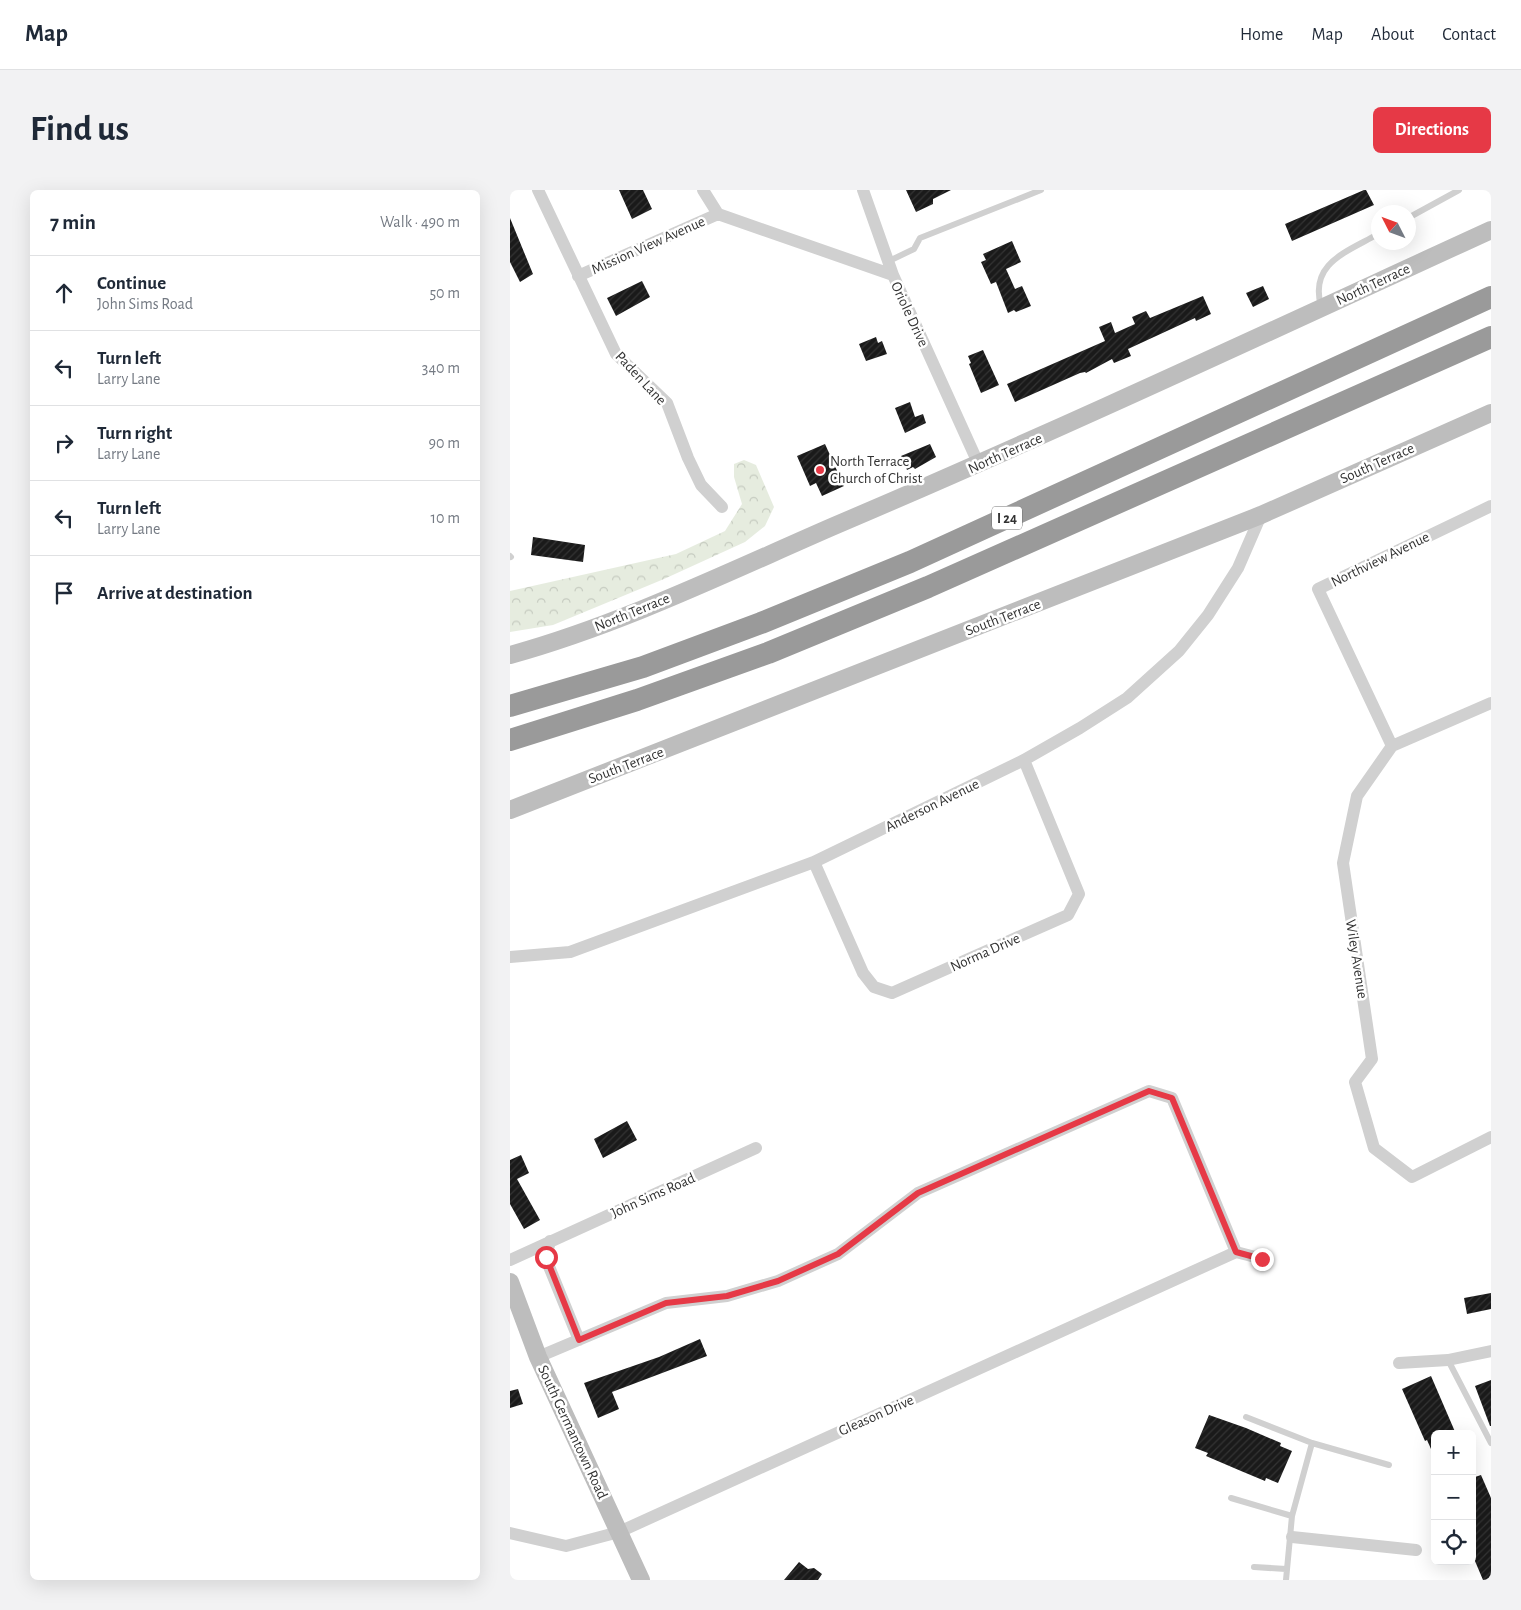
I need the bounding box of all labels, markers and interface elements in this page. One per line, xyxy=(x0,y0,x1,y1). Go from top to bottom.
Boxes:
text: Map xyxy=(25,22,68,46)
text: Home xyxy=(1240,26,1283,44)
text: Map xyxy=(1311,26,1343,44)
text: About xyxy=(1371,26,1414,44)
text: Contact xyxy=(1442,26,1496,44)
button: Directions xyxy=(1373,107,1491,153)
text: Find us xyxy=(30,112,129,147)
north arrow xyxy=(1371,205,1416,250)
text: 7 min xyxy=(50,212,96,233)
text: Walk · 490 m xyxy=(380,214,460,230)
street label: Mission View Avenue xyxy=(589,214,707,277)
street label: North Terrace xyxy=(1334,261,1412,308)
text: Continue xyxy=(97,274,166,293)
icon: ahead xyxy=(50,279,78,307)
street label: Oriole Drive xyxy=(888,279,931,349)
text: 50 m xyxy=(429,285,460,301)
text: John Sims Road xyxy=(97,296,193,312)
text: Turn left xyxy=(97,349,161,368)
street label: Paden Lane xyxy=(612,349,669,408)
icon: left xyxy=(50,354,78,382)
text: 340 m xyxy=(422,360,460,376)
text: Larry Lane xyxy=(97,371,160,387)
text: Turn right xyxy=(97,424,172,443)
icon: right xyxy=(50,429,78,457)
street label: North Terrace xyxy=(966,430,1045,476)
text: 90 m xyxy=(429,435,460,451)
street label: South Terrace xyxy=(1338,440,1417,486)
text: Larry Lane xyxy=(97,446,160,462)
place label: North Terrace Church of Christ xyxy=(830,454,923,486)
marker: North Terrace Church of Christ xyxy=(814,464,826,476)
text: Turn left xyxy=(97,499,161,518)
icon: left xyxy=(50,504,78,532)
road number: I 24 xyxy=(992,506,1022,529)
text: 10 m xyxy=(431,510,460,526)
text: Larry Lane xyxy=(97,521,160,537)
street label: Northview Avenue xyxy=(1329,529,1432,590)
icon: arrive xyxy=(50,579,78,607)
text: Arrive at destination xyxy=(97,584,253,603)
street label: North Terrace xyxy=(593,591,672,634)
street label: South Terrace xyxy=(963,596,1043,639)
street label: South Terrace xyxy=(586,744,666,787)
street label: Anderson Avenue xyxy=(883,776,982,835)
street label: Wiley Avenue xyxy=(1343,918,1370,1000)
street label: Norma Drive xyxy=(948,930,1022,974)
street label: John Sims Road xyxy=(609,1170,698,1221)
route start xyxy=(535,1246,558,1269)
route end xyxy=(1251,1248,1274,1271)
street label: South Germantown Road xyxy=(535,1363,610,1502)
street label: Gleason Drive xyxy=(836,1392,916,1439)
map controls xyxy=(1431,1430,1476,1565)
button: + xyxy=(1431,1430,1476,1475)
button: − xyxy=(1431,1475,1476,1520)
button: locate xyxy=(1431,1520,1476,1565)

